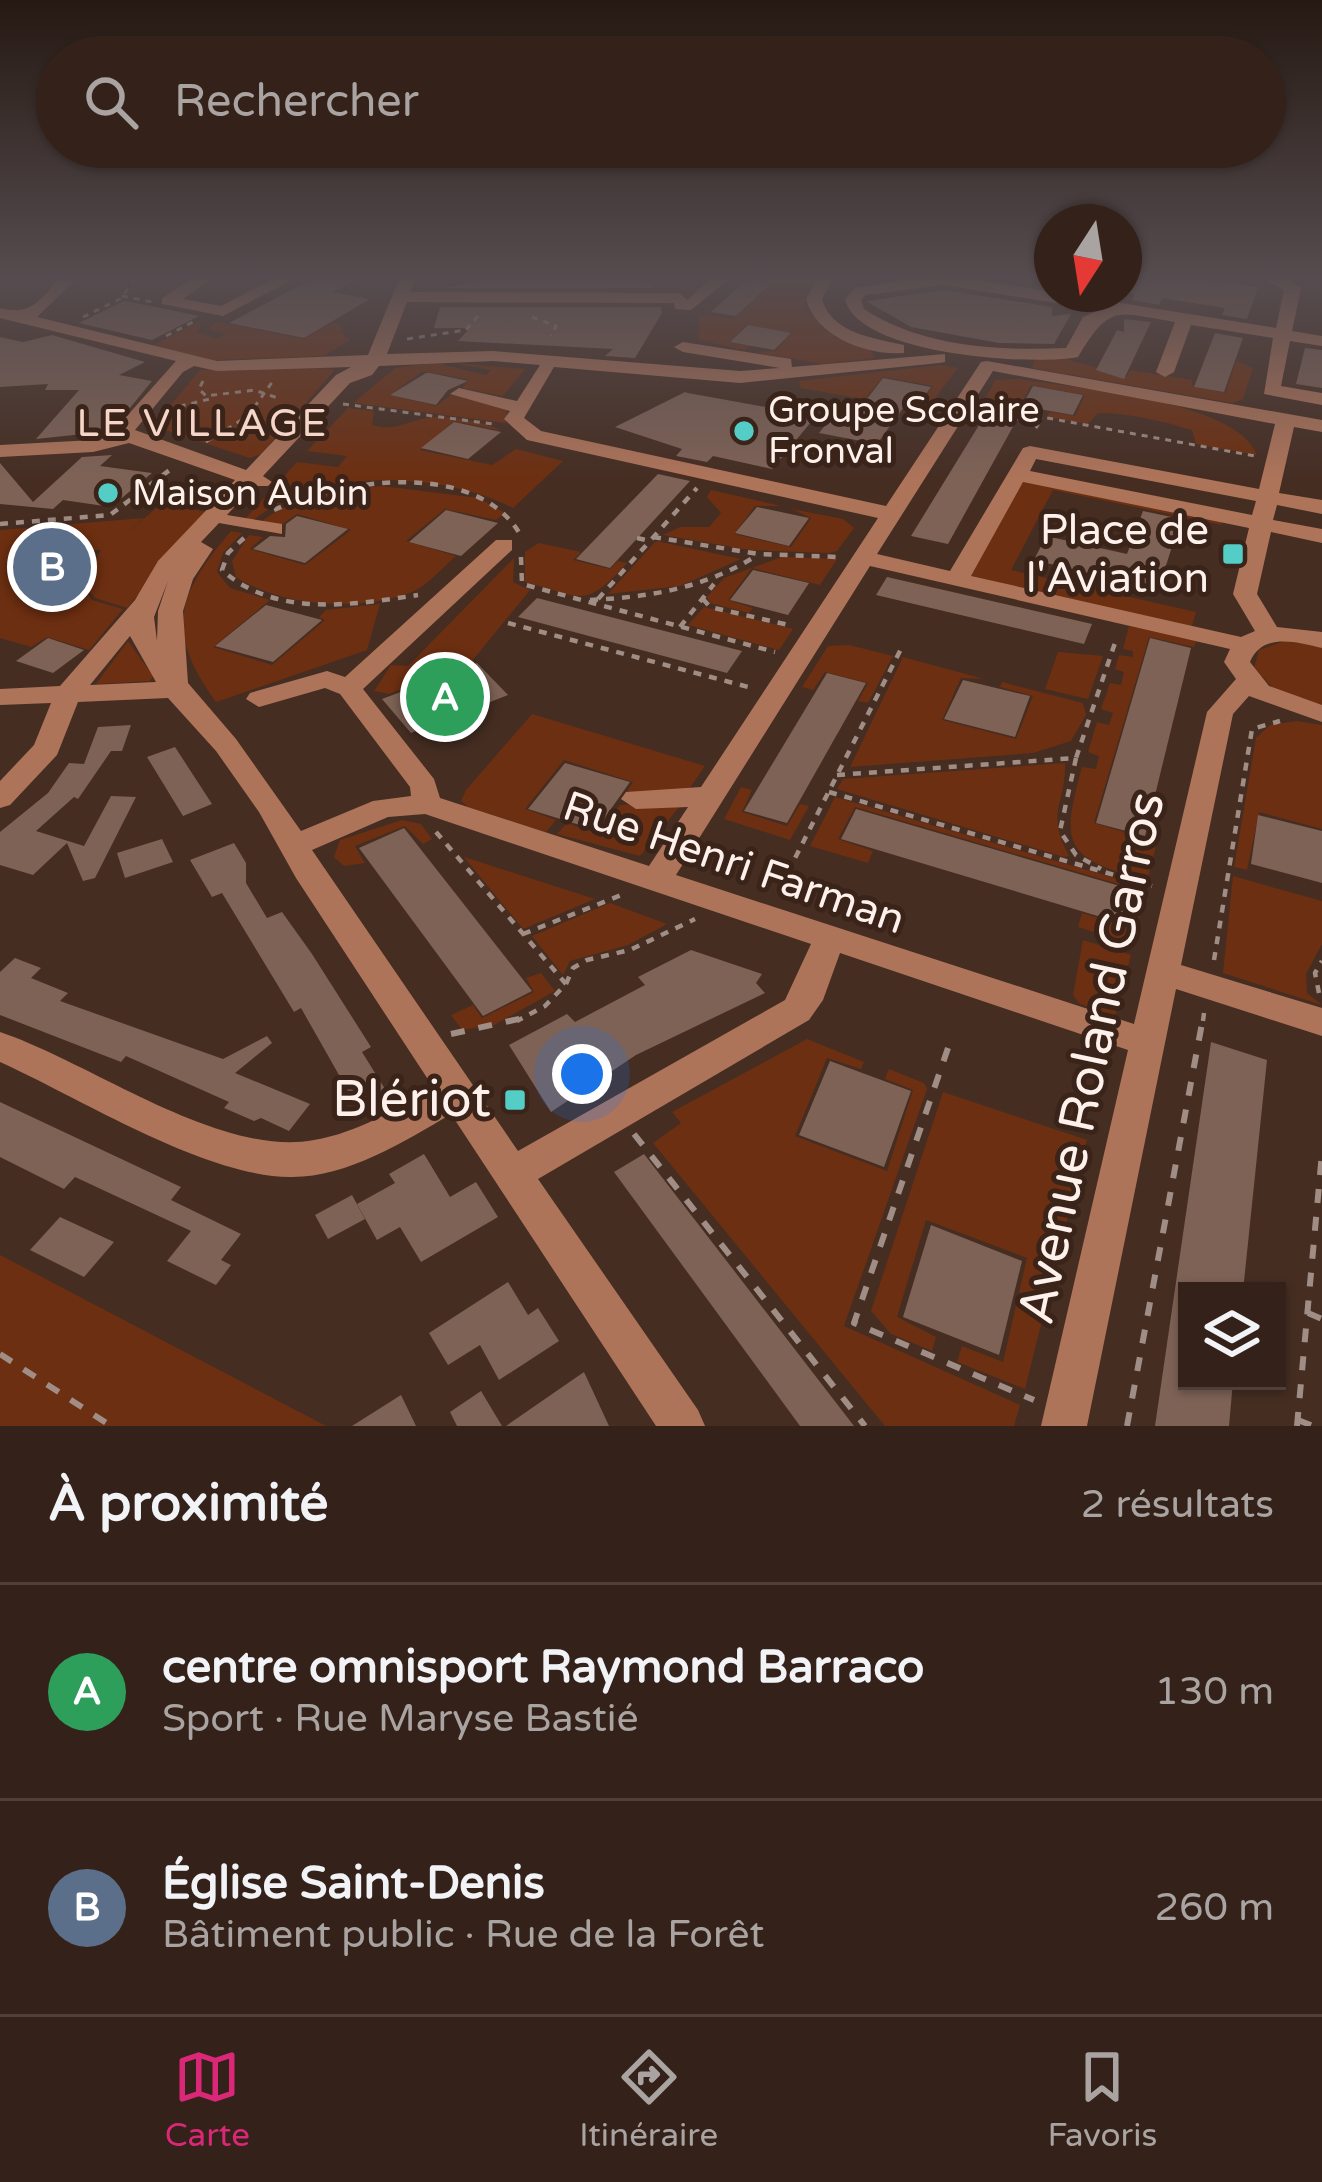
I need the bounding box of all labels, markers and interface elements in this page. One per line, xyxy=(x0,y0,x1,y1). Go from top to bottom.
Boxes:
search box xyxy=(36,36,1286,168)
icon: search xyxy=(78,69,144,135)
text: Rechercher xyxy=(174,75,419,129)
north arrow xyxy=(1034,204,1142,312)
place label: Groupe Scolaire Fronval xyxy=(768,389,1040,473)
district label: LE VILLAGE xyxy=(77,400,329,447)
marker: Groupe Scolaire Fronval xyxy=(731,418,757,444)
place label: Maison Aubin xyxy=(132,472,368,515)
marker: Maison Aubin xyxy=(95,480,121,506)
place label: Place de l'Aviation xyxy=(1026,505,1209,604)
pin: B xyxy=(13,522,91,612)
marker: Place de l'Aviation xyxy=(1220,541,1246,567)
pin: A xyxy=(406,652,484,742)
street label: Rue Henri Farman xyxy=(557,781,911,945)
street label: Avenue Roland Garros xyxy=(1005,786,1179,1330)
your location xyxy=(552,1044,612,1104)
place label: Blériot xyxy=(332,1069,491,1131)
marker: Blériot xyxy=(502,1087,528,1113)
map controls xyxy=(1178,1282,1286,1390)
button: layers xyxy=(1178,1282,1286,1390)
text: À proximité xyxy=(48,1473,328,1535)
text: 2 résultats xyxy=(1081,1481,1274,1528)
text: centre omnisport Raymond Barraco xyxy=(162,1641,924,1695)
text: A xyxy=(72,1668,102,1715)
text: 130 m xyxy=(1155,1668,1274,1715)
text: Sport · Rue Maryse Bastié xyxy=(162,1695,639,1742)
text: Église Saint-Denis xyxy=(162,1857,545,1911)
text: B xyxy=(73,1884,101,1931)
text: 260 m xyxy=(1155,1884,1274,1931)
text: Bâtiment public · Rue de la Forêt xyxy=(162,1911,764,1958)
tab: Carte xyxy=(165,2044,250,2155)
tab: Itinéraire xyxy=(579,2044,718,2155)
tab: Favoris xyxy=(1047,2044,1157,2155)

